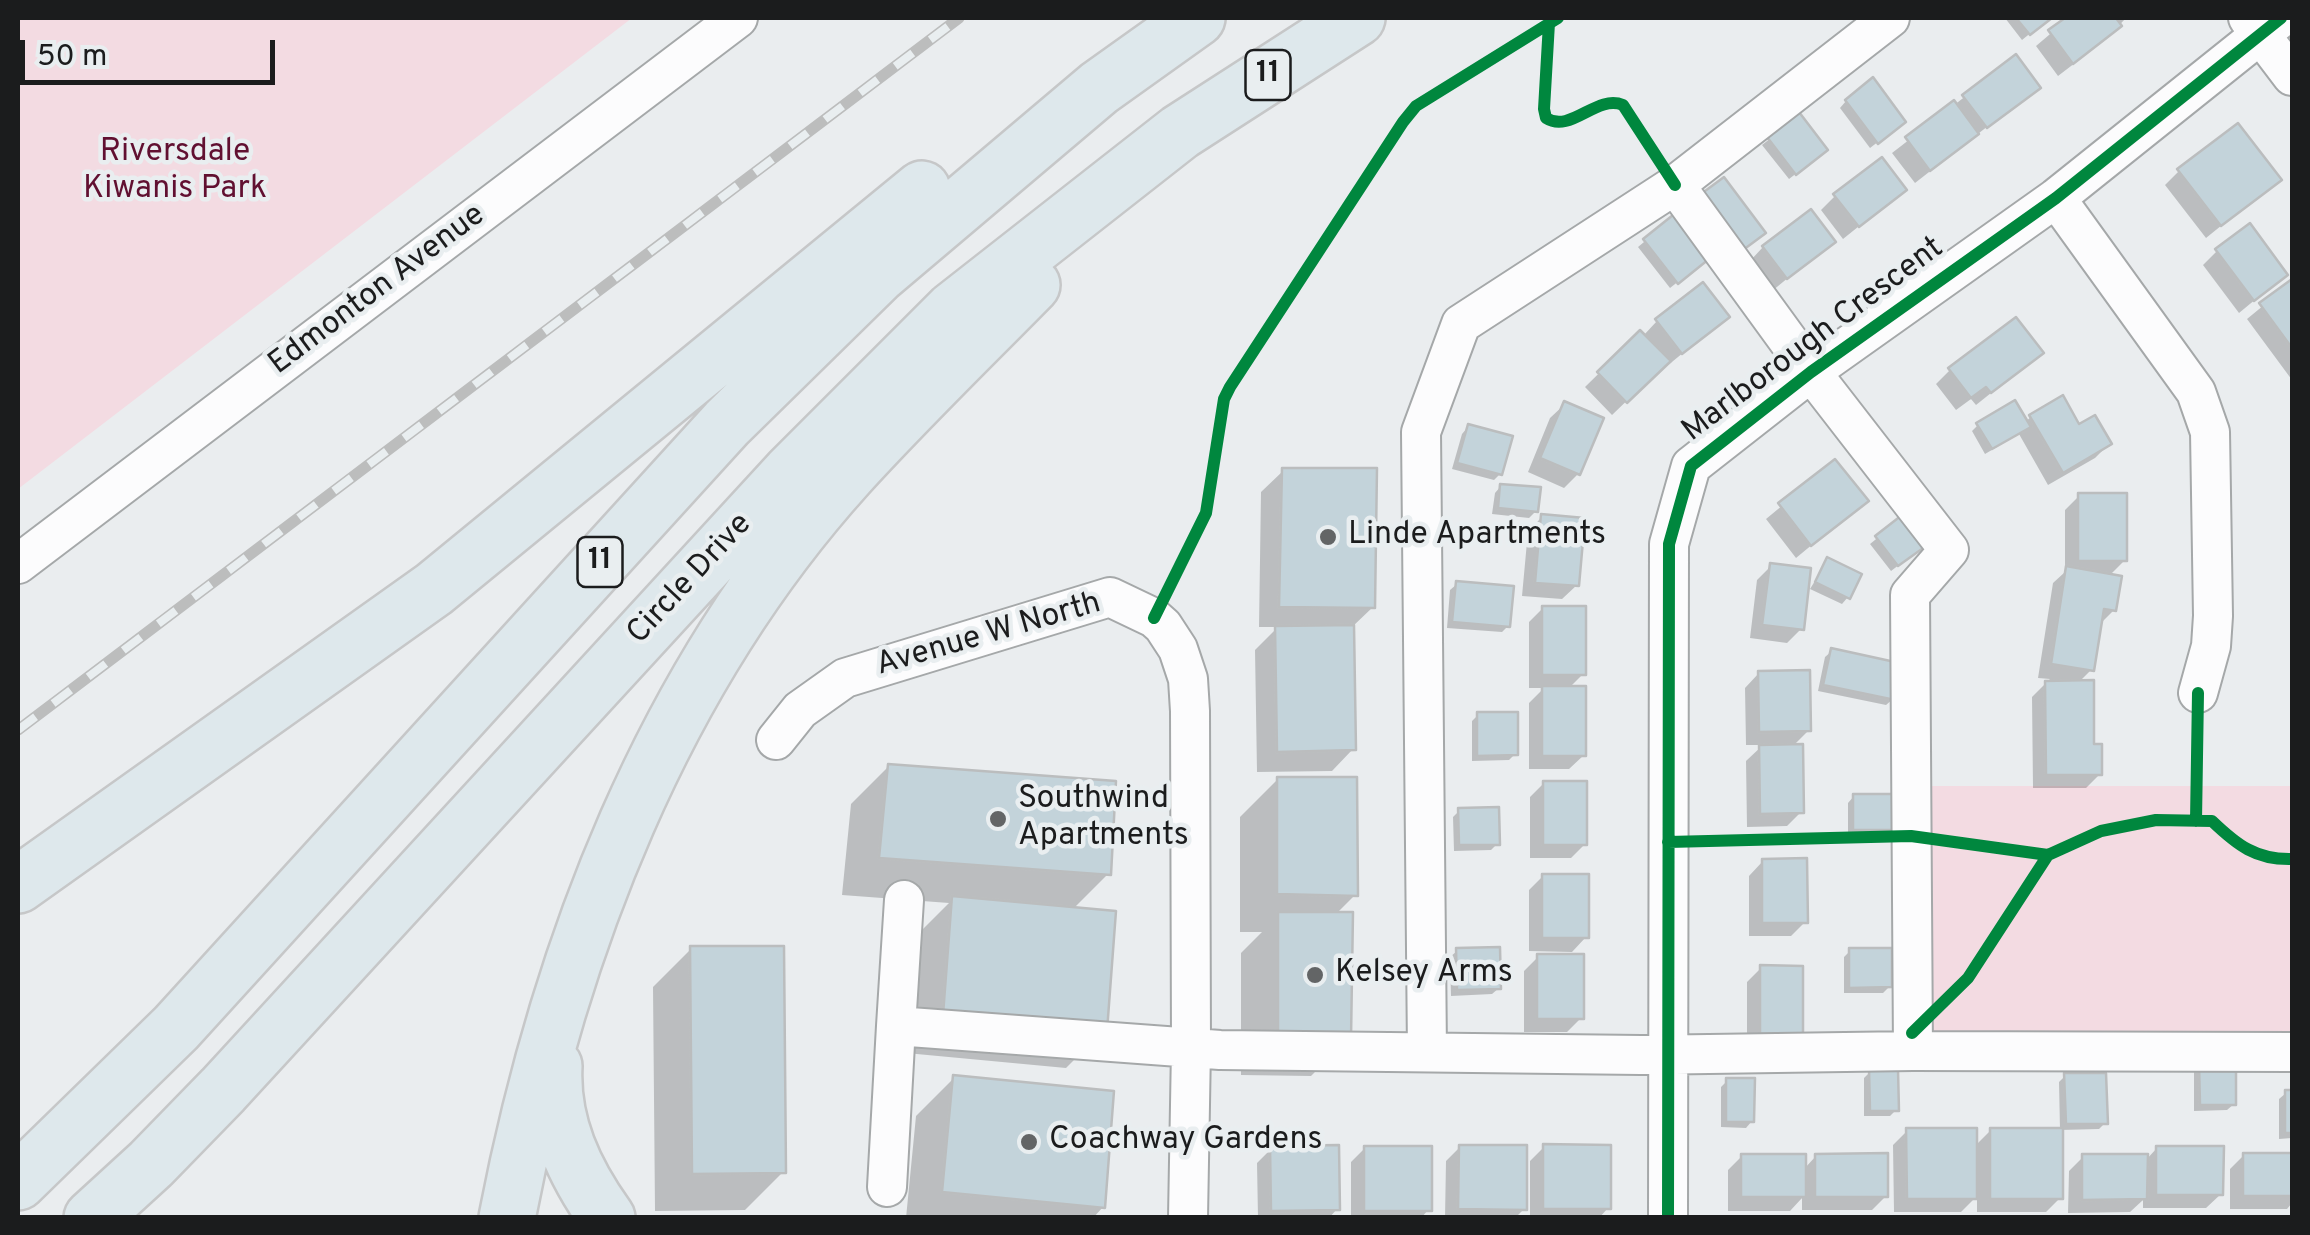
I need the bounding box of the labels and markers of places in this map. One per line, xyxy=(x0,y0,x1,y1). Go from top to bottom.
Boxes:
place label: Linde Apartments xyxy=(1348,518,1606,556)
marker: Linde Apartments xyxy=(1317,526,1339,548)
place label: Southwind Apartments xyxy=(1018,782,1189,857)
marker: Southwind Apartments xyxy=(987,808,1009,830)
place label: Kelsey Arms xyxy=(1335,956,1513,994)
marker: Kelsey Arms xyxy=(1304,964,1326,986)
place label: Coachway Gardens xyxy=(1049,1123,1322,1161)
marker: Coachway Gardens xyxy=(1018,1131,1040,1153)

